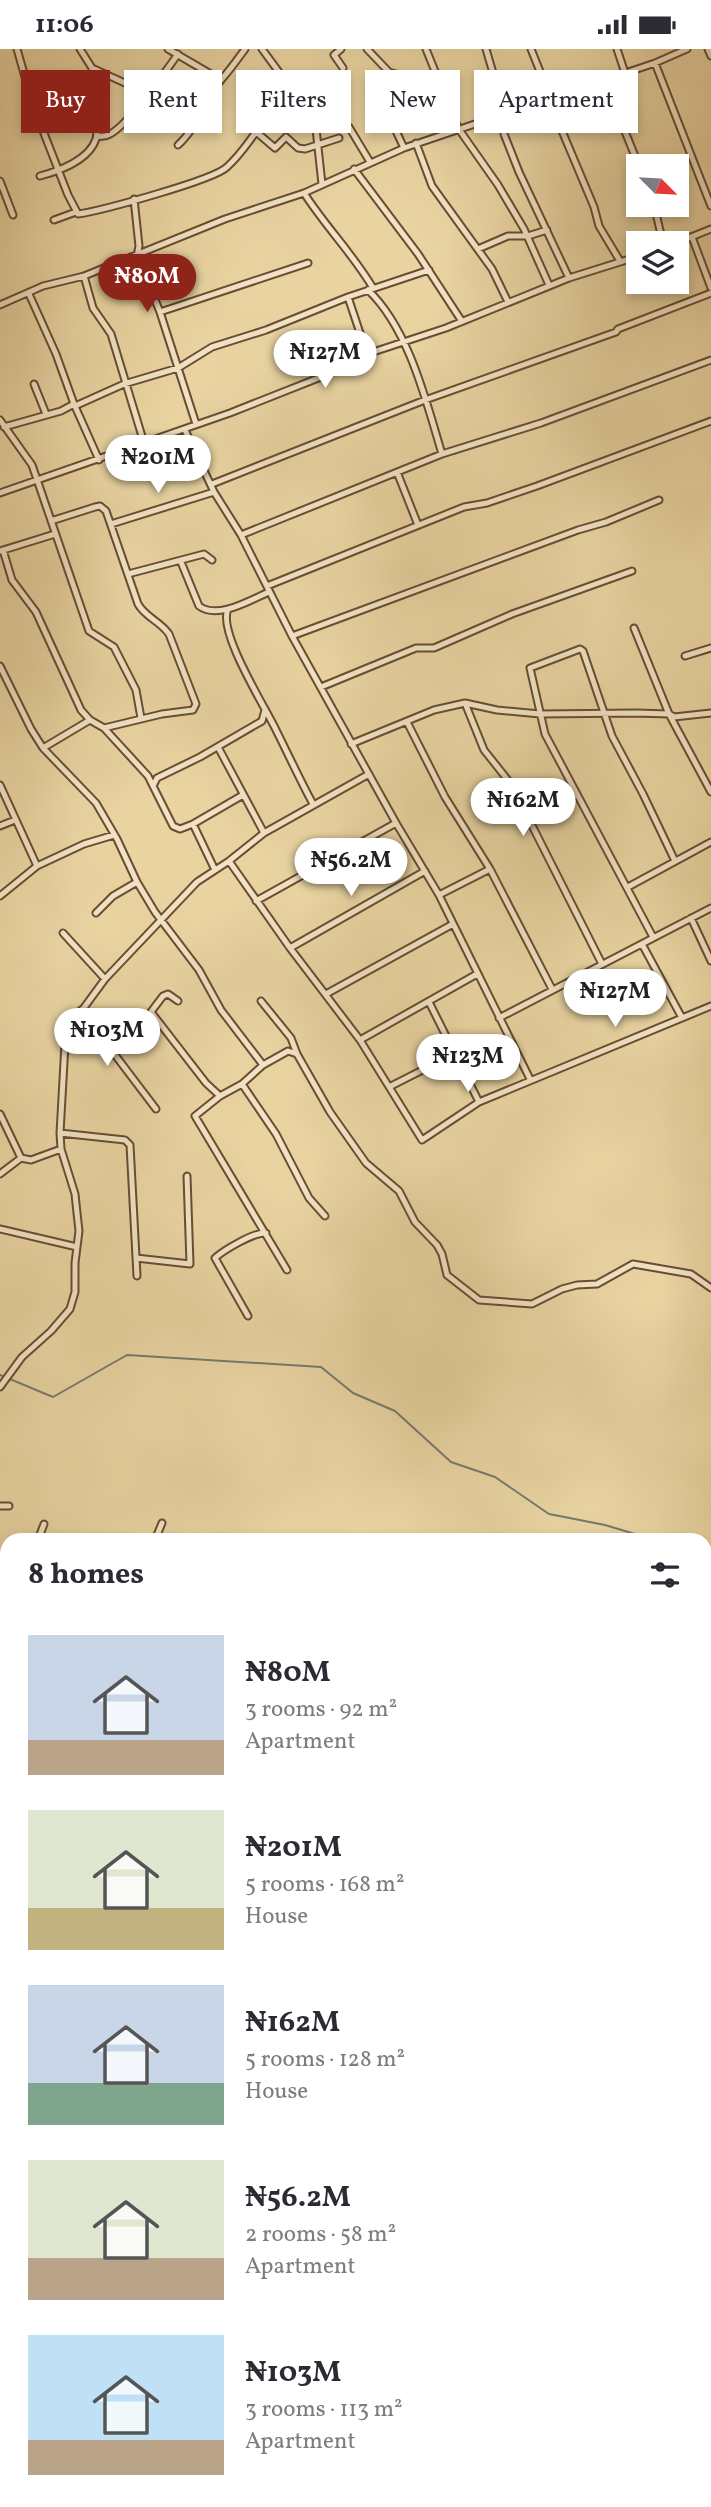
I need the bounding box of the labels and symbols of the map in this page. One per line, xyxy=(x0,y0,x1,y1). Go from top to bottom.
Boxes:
north arrow xyxy=(626,154,690,217)
pin: ₦80M xyxy=(106,254,188,314)
pin: ₦127M xyxy=(276,331,374,390)
pin: ₦201M xyxy=(109,435,207,495)
pin: ₦162M xyxy=(474,779,572,838)
pin: ₦56.2M xyxy=(294,839,408,898)
pin: ₦127M xyxy=(566,969,664,1029)
pin: ₦103M xyxy=(58,1009,156,1068)
pin: ₦123M xyxy=(419,1035,517,1094)

